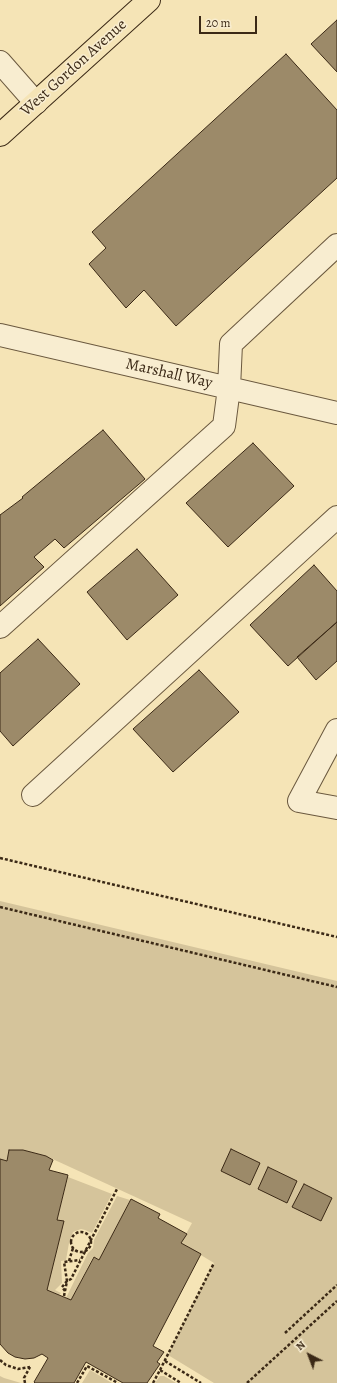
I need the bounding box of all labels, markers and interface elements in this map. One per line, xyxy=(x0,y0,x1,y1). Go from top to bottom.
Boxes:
scale bar xyxy=(201,8,259,34)
street label: West Gordon Avenue xyxy=(17,15,131,121)
text: 20 m xyxy=(206,15,230,31)
street label: Marshall Way xyxy=(124,355,214,393)
north arrow xyxy=(289,1335,329,1375)
text: N xyxy=(293,1337,309,1354)

